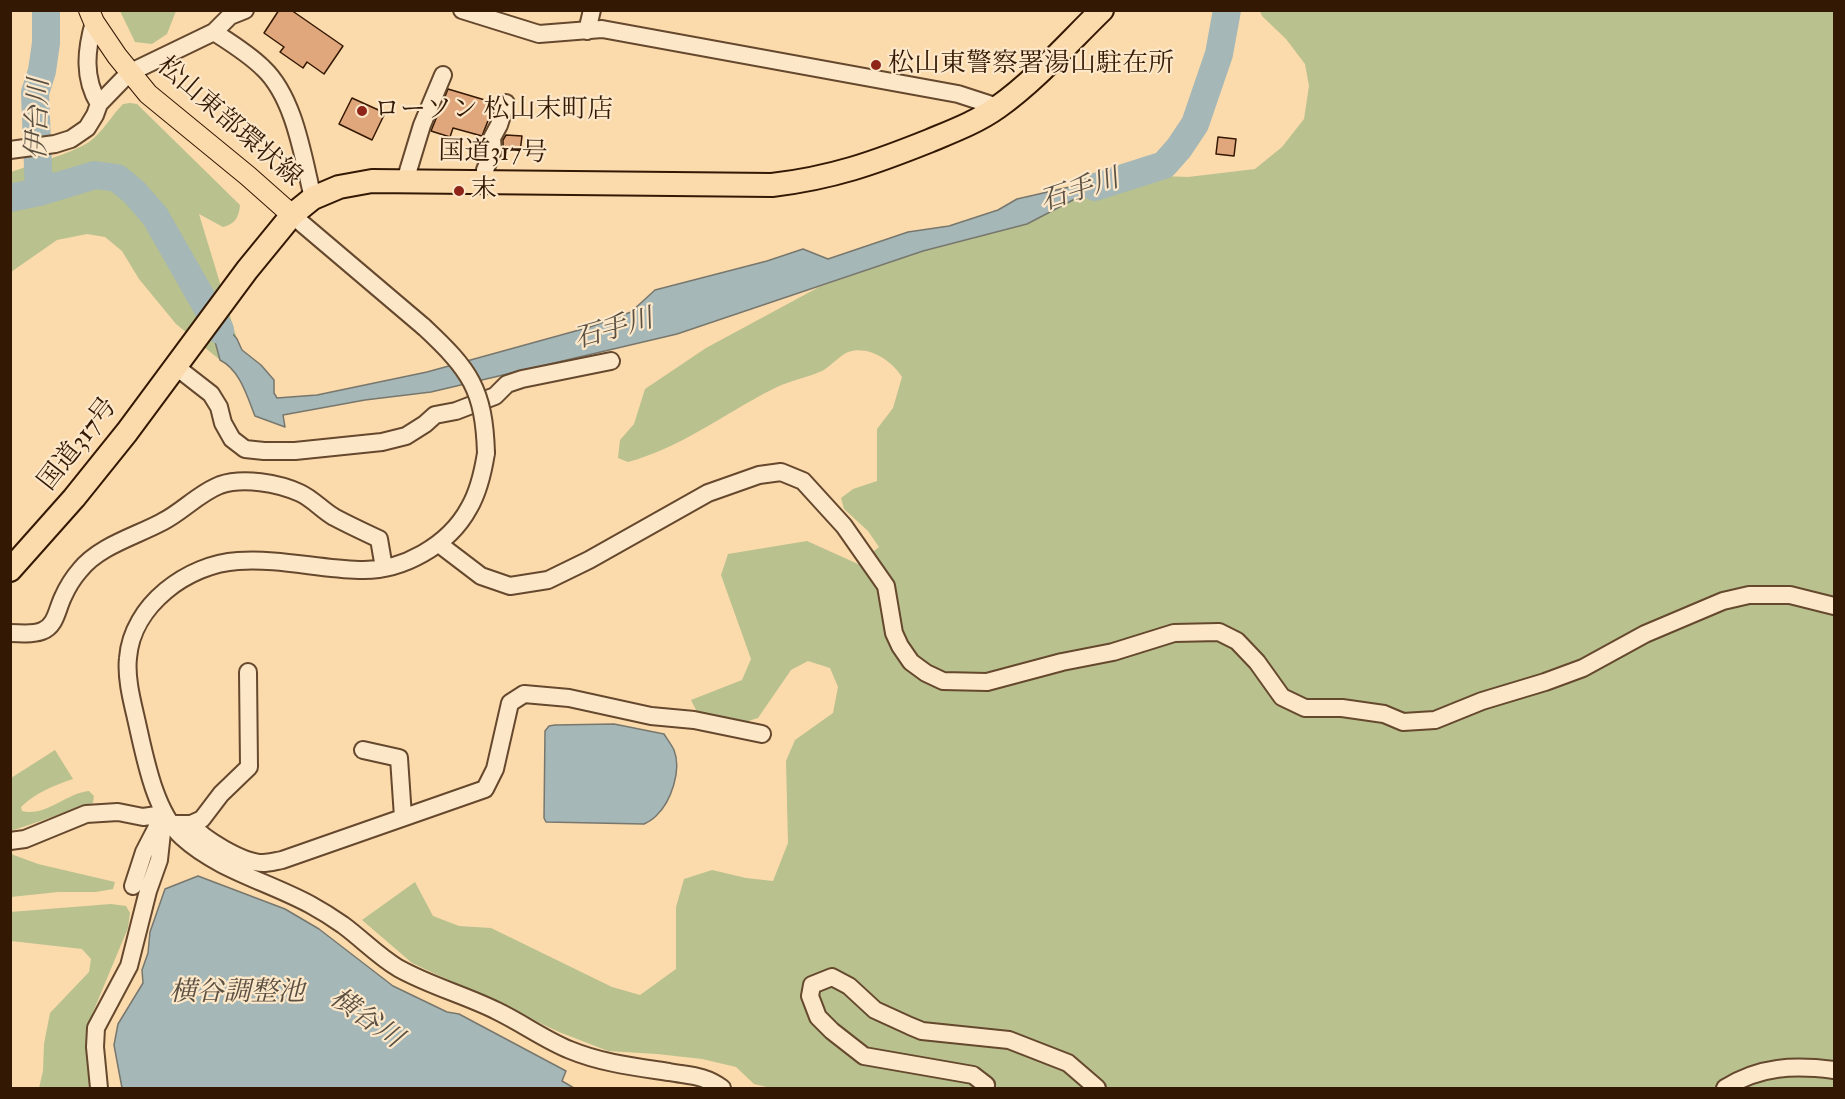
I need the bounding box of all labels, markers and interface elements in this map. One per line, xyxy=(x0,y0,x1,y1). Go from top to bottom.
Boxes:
place label: 松山東警察署湯山駐在所 xyxy=(888,49,1174,81)
street label: 松山東部環状線 xyxy=(149,52,307,194)
marker: 松山東警察署湯山駐在所 xyxy=(869,58,883,72)
water label: 伊台川 xyxy=(22,78,58,160)
place label: ローソン 松山末町店 xyxy=(374,95,613,127)
marker: ローソン 松山末町店 xyxy=(355,104,369,118)
street label: 国道317号 xyxy=(438,137,548,171)
water label: 石手川 xyxy=(1036,164,1124,220)
place label: 末 xyxy=(471,175,497,207)
marker: 末 xyxy=(452,184,466,198)
water label: 石手川 xyxy=(571,304,657,358)
street label: 国道317号 xyxy=(33,392,125,498)
water label: 横谷調整池 xyxy=(170,978,304,1010)
water label: 横谷川 xyxy=(323,983,407,1057)

